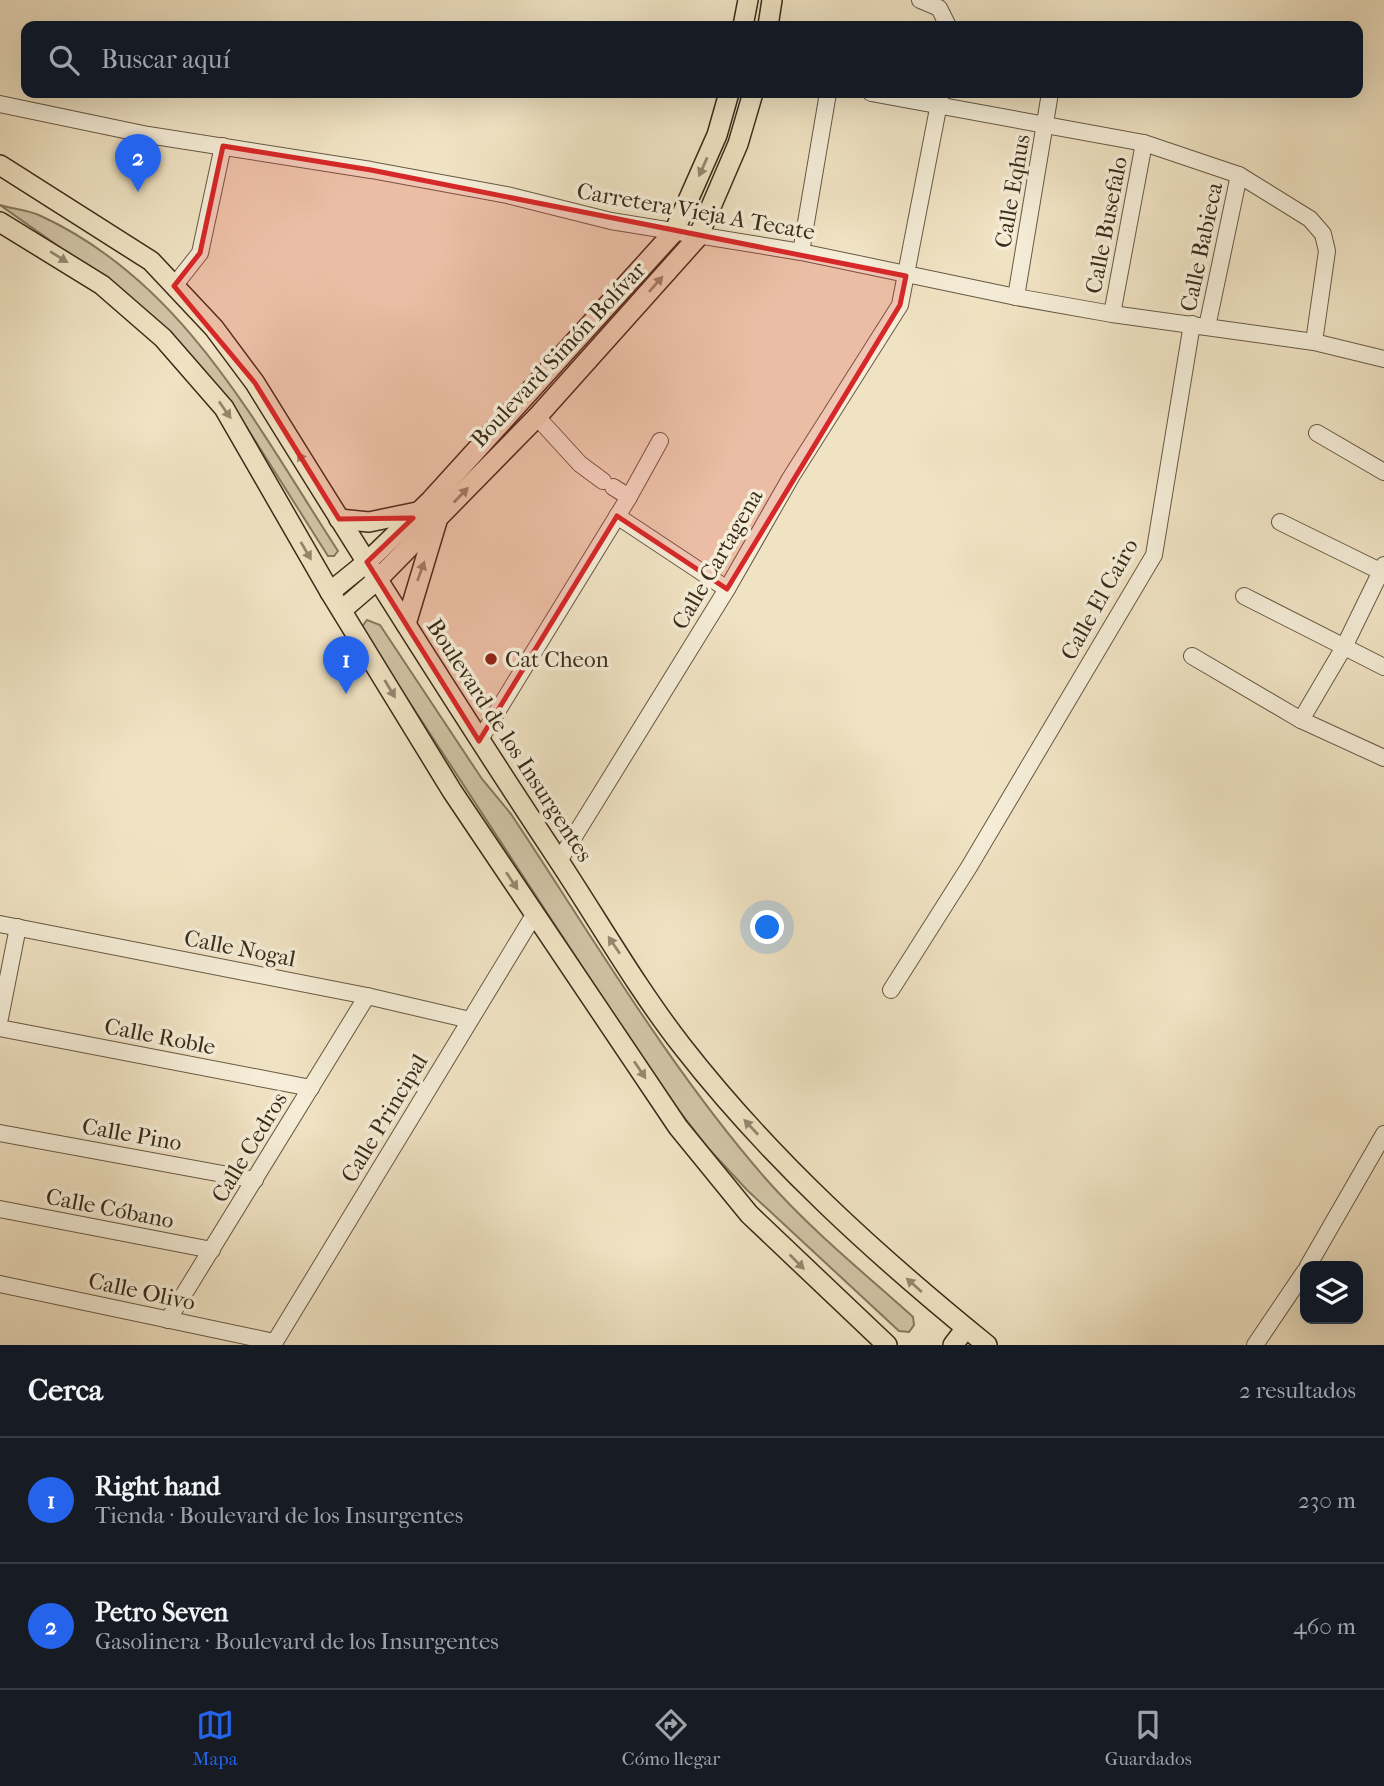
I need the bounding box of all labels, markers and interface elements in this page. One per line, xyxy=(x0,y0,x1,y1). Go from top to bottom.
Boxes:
search box xyxy=(21,21,1363,98)
icon: search xyxy=(45,41,83,79)
text: Buscar aquí xyxy=(101,44,230,75)
street label: Calle Eqhus xyxy=(989,132,1036,250)
pin: 2 xyxy=(115,134,161,192)
street label: Calle Busefalo xyxy=(1080,154,1133,296)
one-way arrow xyxy=(697,157,709,177)
street label: Carretera Vieja A Tecate xyxy=(575,177,817,246)
street label: Calle Babieca xyxy=(1175,180,1228,314)
one-way arrow xyxy=(49,251,68,264)
street label: Boulevard Simón Bolívar xyxy=(465,256,652,453)
one-way arrow xyxy=(648,276,663,293)
one-way arrow xyxy=(218,401,232,419)
one-way arrow xyxy=(297,451,309,470)
street label: Calle Cartagena xyxy=(666,484,769,634)
one-way arrow xyxy=(452,487,469,503)
street label: Calle El Cairo xyxy=(1055,534,1144,665)
one-way arrow xyxy=(300,541,313,560)
one-way arrow xyxy=(416,560,427,581)
street label: Boulevard de los Insurgentes xyxy=(421,614,598,867)
pin: 1 xyxy=(323,636,369,694)
place label: Cat Cheon xyxy=(505,646,609,673)
marker: Cat Cheon xyxy=(483,651,499,667)
one-way arrow xyxy=(384,680,396,699)
one-way arrow xyxy=(505,872,518,891)
your location xyxy=(750,910,784,944)
street label: Calle Nogal xyxy=(182,924,299,973)
one-way arrow xyxy=(608,935,621,955)
street label: Calle Roble xyxy=(102,1013,218,1060)
street label: Calle Principal xyxy=(335,1049,434,1187)
one-way arrow xyxy=(633,1060,646,1080)
street label: Calle Cedros xyxy=(206,1087,293,1207)
street label: Calle Pino xyxy=(80,1112,184,1157)
one-way arrow xyxy=(742,1118,759,1135)
street label: Calle Cóbano xyxy=(44,1183,176,1234)
one-way arrow xyxy=(788,1254,805,1270)
map controls xyxy=(1300,1261,1363,1324)
button: layers xyxy=(1300,1261,1363,1324)
street label: Calle Olivo xyxy=(86,1267,198,1316)
one-way arrow xyxy=(905,1278,922,1293)
text: Cerca xyxy=(28,1373,103,1408)
text: 2 resultados xyxy=(1239,1377,1356,1404)
text: Right hand xyxy=(95,1471,220,1502)
text: 1 xyxy=(47,1487,55,1514)
text: 230 m xyxy=(1298,1487,1356,1514)
text: Tienda · Boulevard de los Insurgentes xyxy=(95,1502,463,1529)
text: Petro Seven xyxy=(95,1597,228,1628)
text: 2 xyxy=(45,1613,57,1640)
text: 460 m xyxy=(1293,1613,1356,1640)
text: Gasolinera · Boulevard de los Insurgentes xyxy=(95,1628,499,1655)
tab: Mapa xyxy=(192,1706,237,1770)
tab: Cómo llegar xyxy=(622,1706,720,1770)
tab: Guardados xyxy=(1105,1706,1192,1770)

